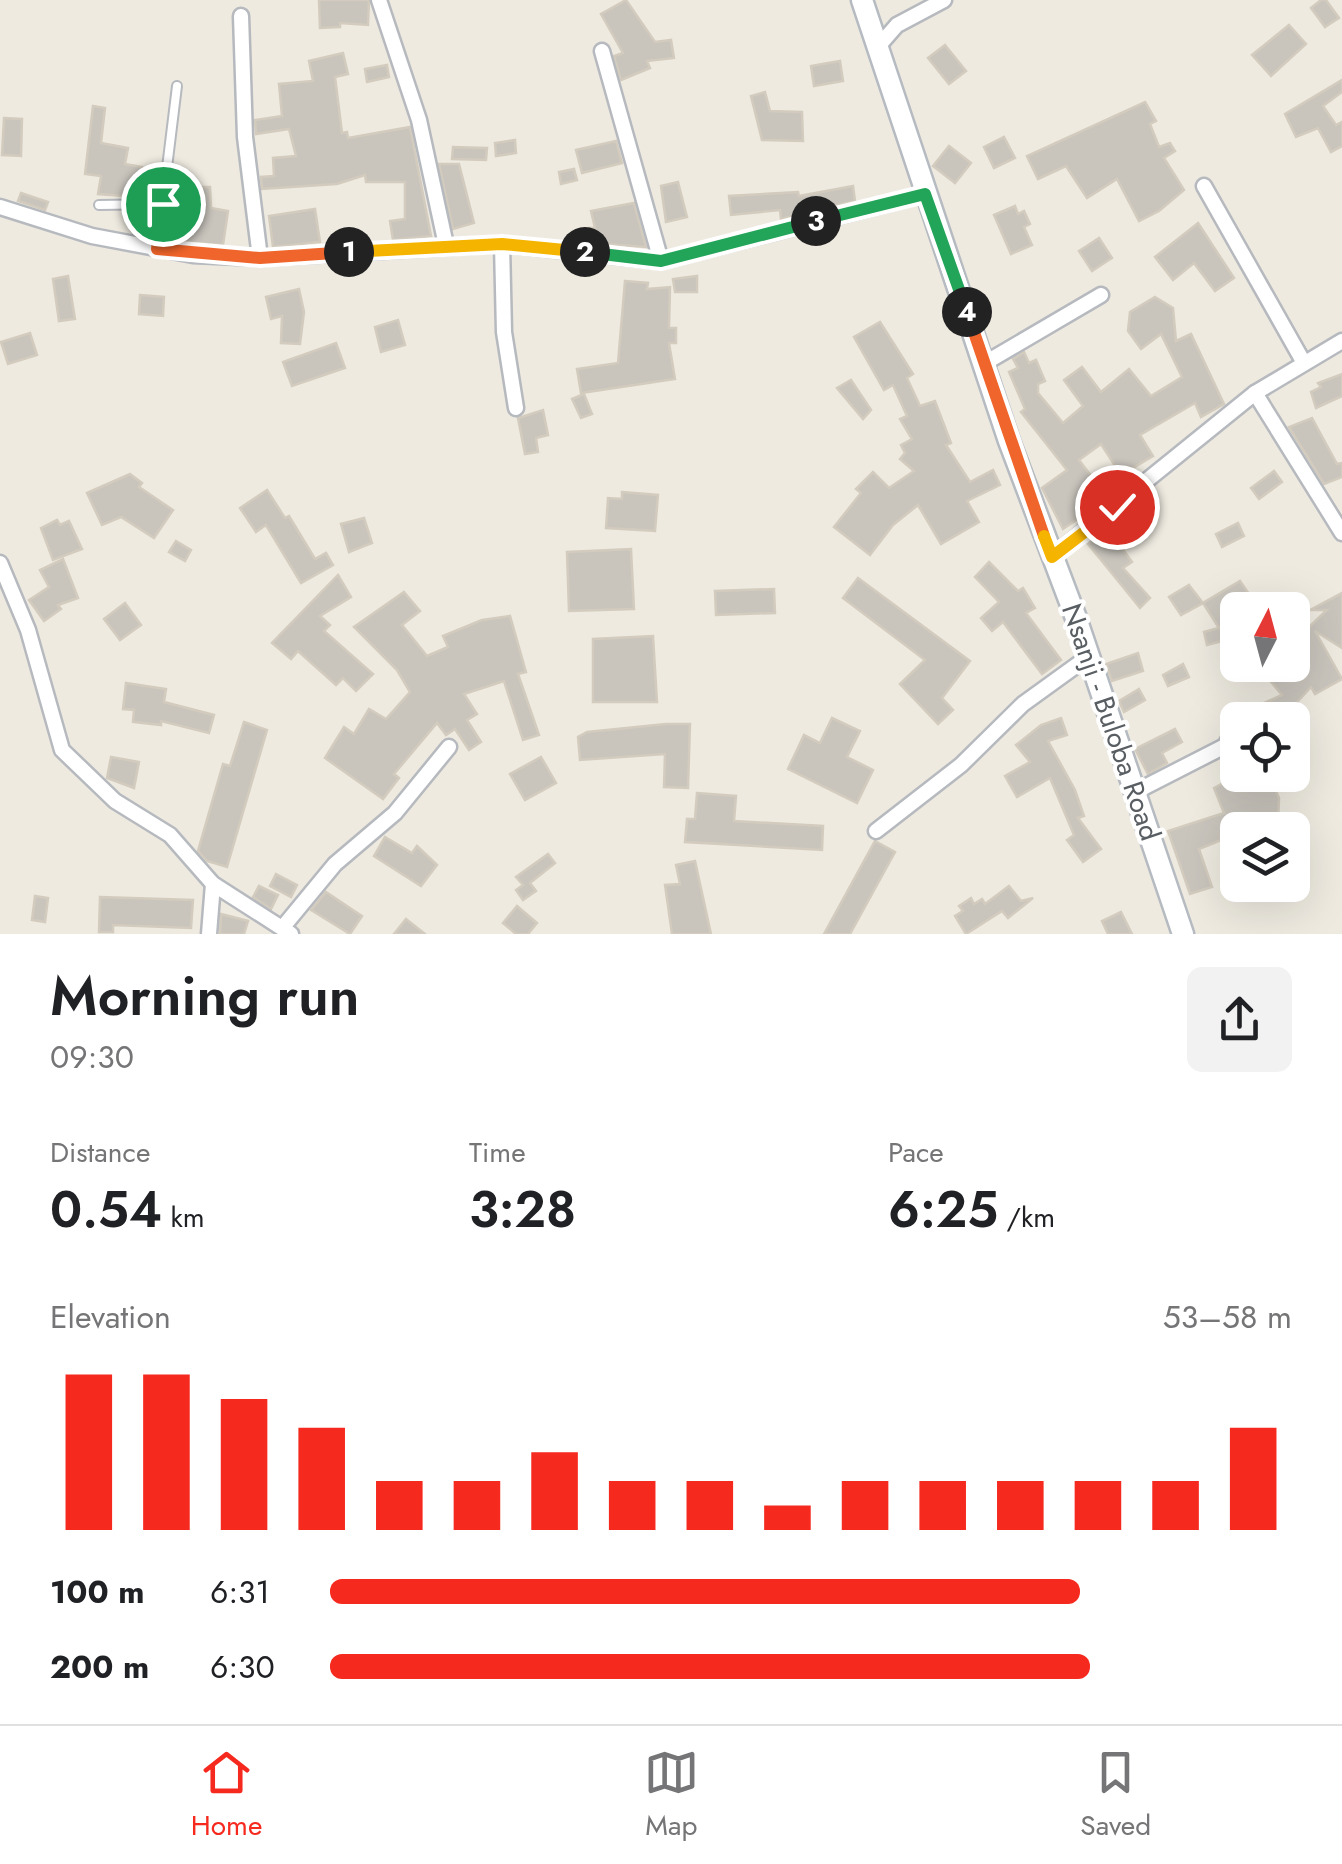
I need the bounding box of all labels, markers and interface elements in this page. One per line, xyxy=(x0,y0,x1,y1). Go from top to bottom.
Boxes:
pin xyxy=(121,162,206,247)
icon: arrive xyxy=(136,177,191,232)
pin: 3 xyxy=(791,196,841,246)
text: 3 xyxy=(807,200,825,241)
pin: 1 xyxy=(324,227,374,277)
pin: 2 xyxy=(560,227,610,277)
text: 1 xyxy=(342,231,356,272)
text: 2 xyxy=(576,231,594,272)
pin: 4 xyxy=(942,287,992,337)
text: 4 xyxy=(957,291,977,332)
pin xyxy=(1075,465,1160,550)
icon: check xyxy=(1090,480,1145,535)
north arrow xyxy=(1220,592,1310,682)
map controls xyxy=(1220,592,1310,902)
street label: Nsanji - Buloba Road xyxy=(1051,598,1171,846)
button: locate xyxy=(1220,702,1310,792)
button: layers xyxy=(1220,812,1310,902)
text: Morning run xyxy=(50,956,360,1036)
button: share xyxy=(1187,967,1292,1072)
text: 09:30 xyxy=(50,1034,134,1080)
text: Distance xyxy=(50,1132,150,1173)
text: Time xyxy=(469,1132,526,1173)
text: Pace xyxy=(888,1132,944,1173)
text: 0.54 xyxy=(50,1173,162,1246)
text: 3:28 xyxy=(469,1173,576,1246)
text: 6:25 xyxy=(888,1173,998,1246)
text: km xyxy=(162,1197,205,1238)
text: /km xyxy=(998,1197,1055,1238)
text: Elevation xyxy=(50,1294,171,1340)
text: 53–58 m xyxy=(1163,1294,1292,1340)
text: 100 m xyxy=(50,1569,145,1615)
text: 6:31 xyxy=(210,1569,270,1615)
text: 200 m xyxy=(50,1644,149,1690)
text: 6:30 xyxy=(210,1644,275,1690)
tab: Home xyxy=(191,1745,262,1846)
tab: Map xyxy=(644,1745,699,1846)
tab: Saved xyxy=(1080,1745,1151,1846)

